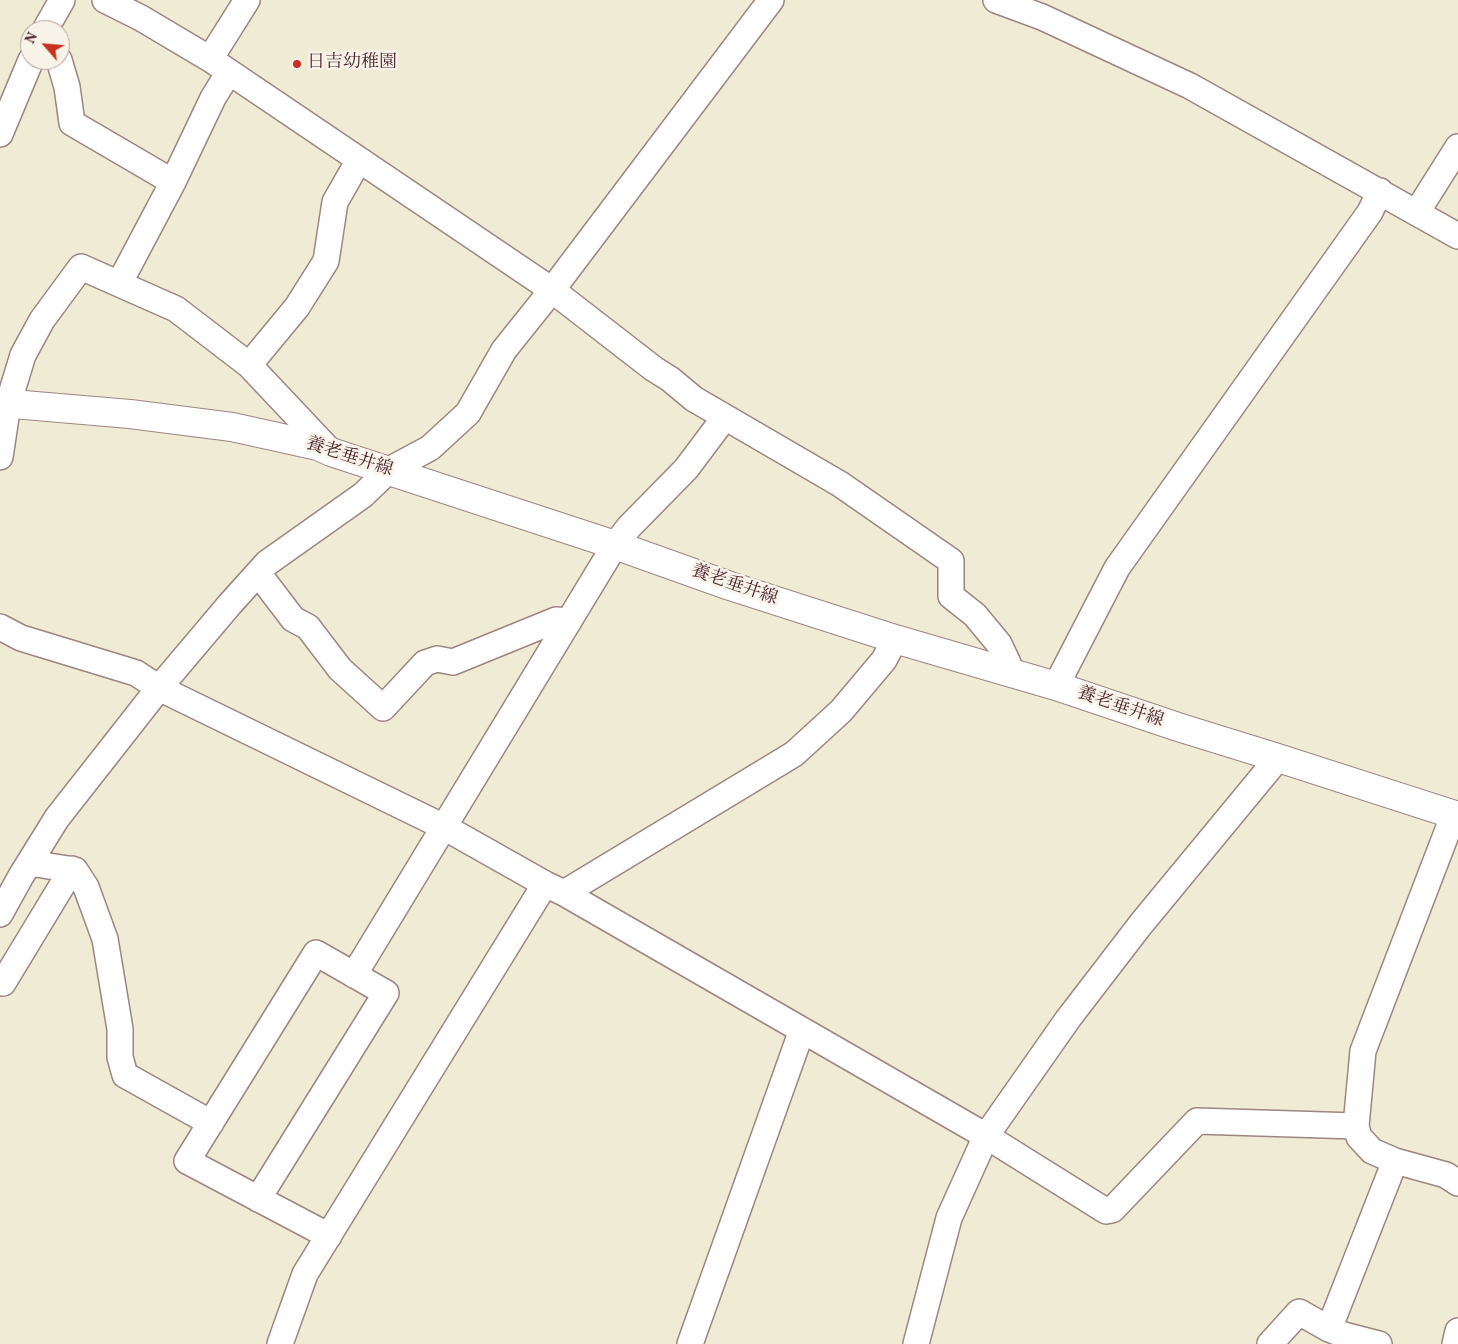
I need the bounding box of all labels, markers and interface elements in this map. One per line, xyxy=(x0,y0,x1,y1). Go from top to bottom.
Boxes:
north arrow xyxy=(20,20,70,70)
text: N xyxy=(21,30,43,47)
place label: 日吉幼稚園 xyxy=(307,53,397,75)
marker: 日吉幼稚園 xyxy=(291,58,303,70)
street label: 養老垂井線 xyxy=(303,434,395,482)
street label: 養老垂井線 xyxy=(688,561,780,611)
street label: 養老垂井線 xyxy=(1074,683,1166,733)

